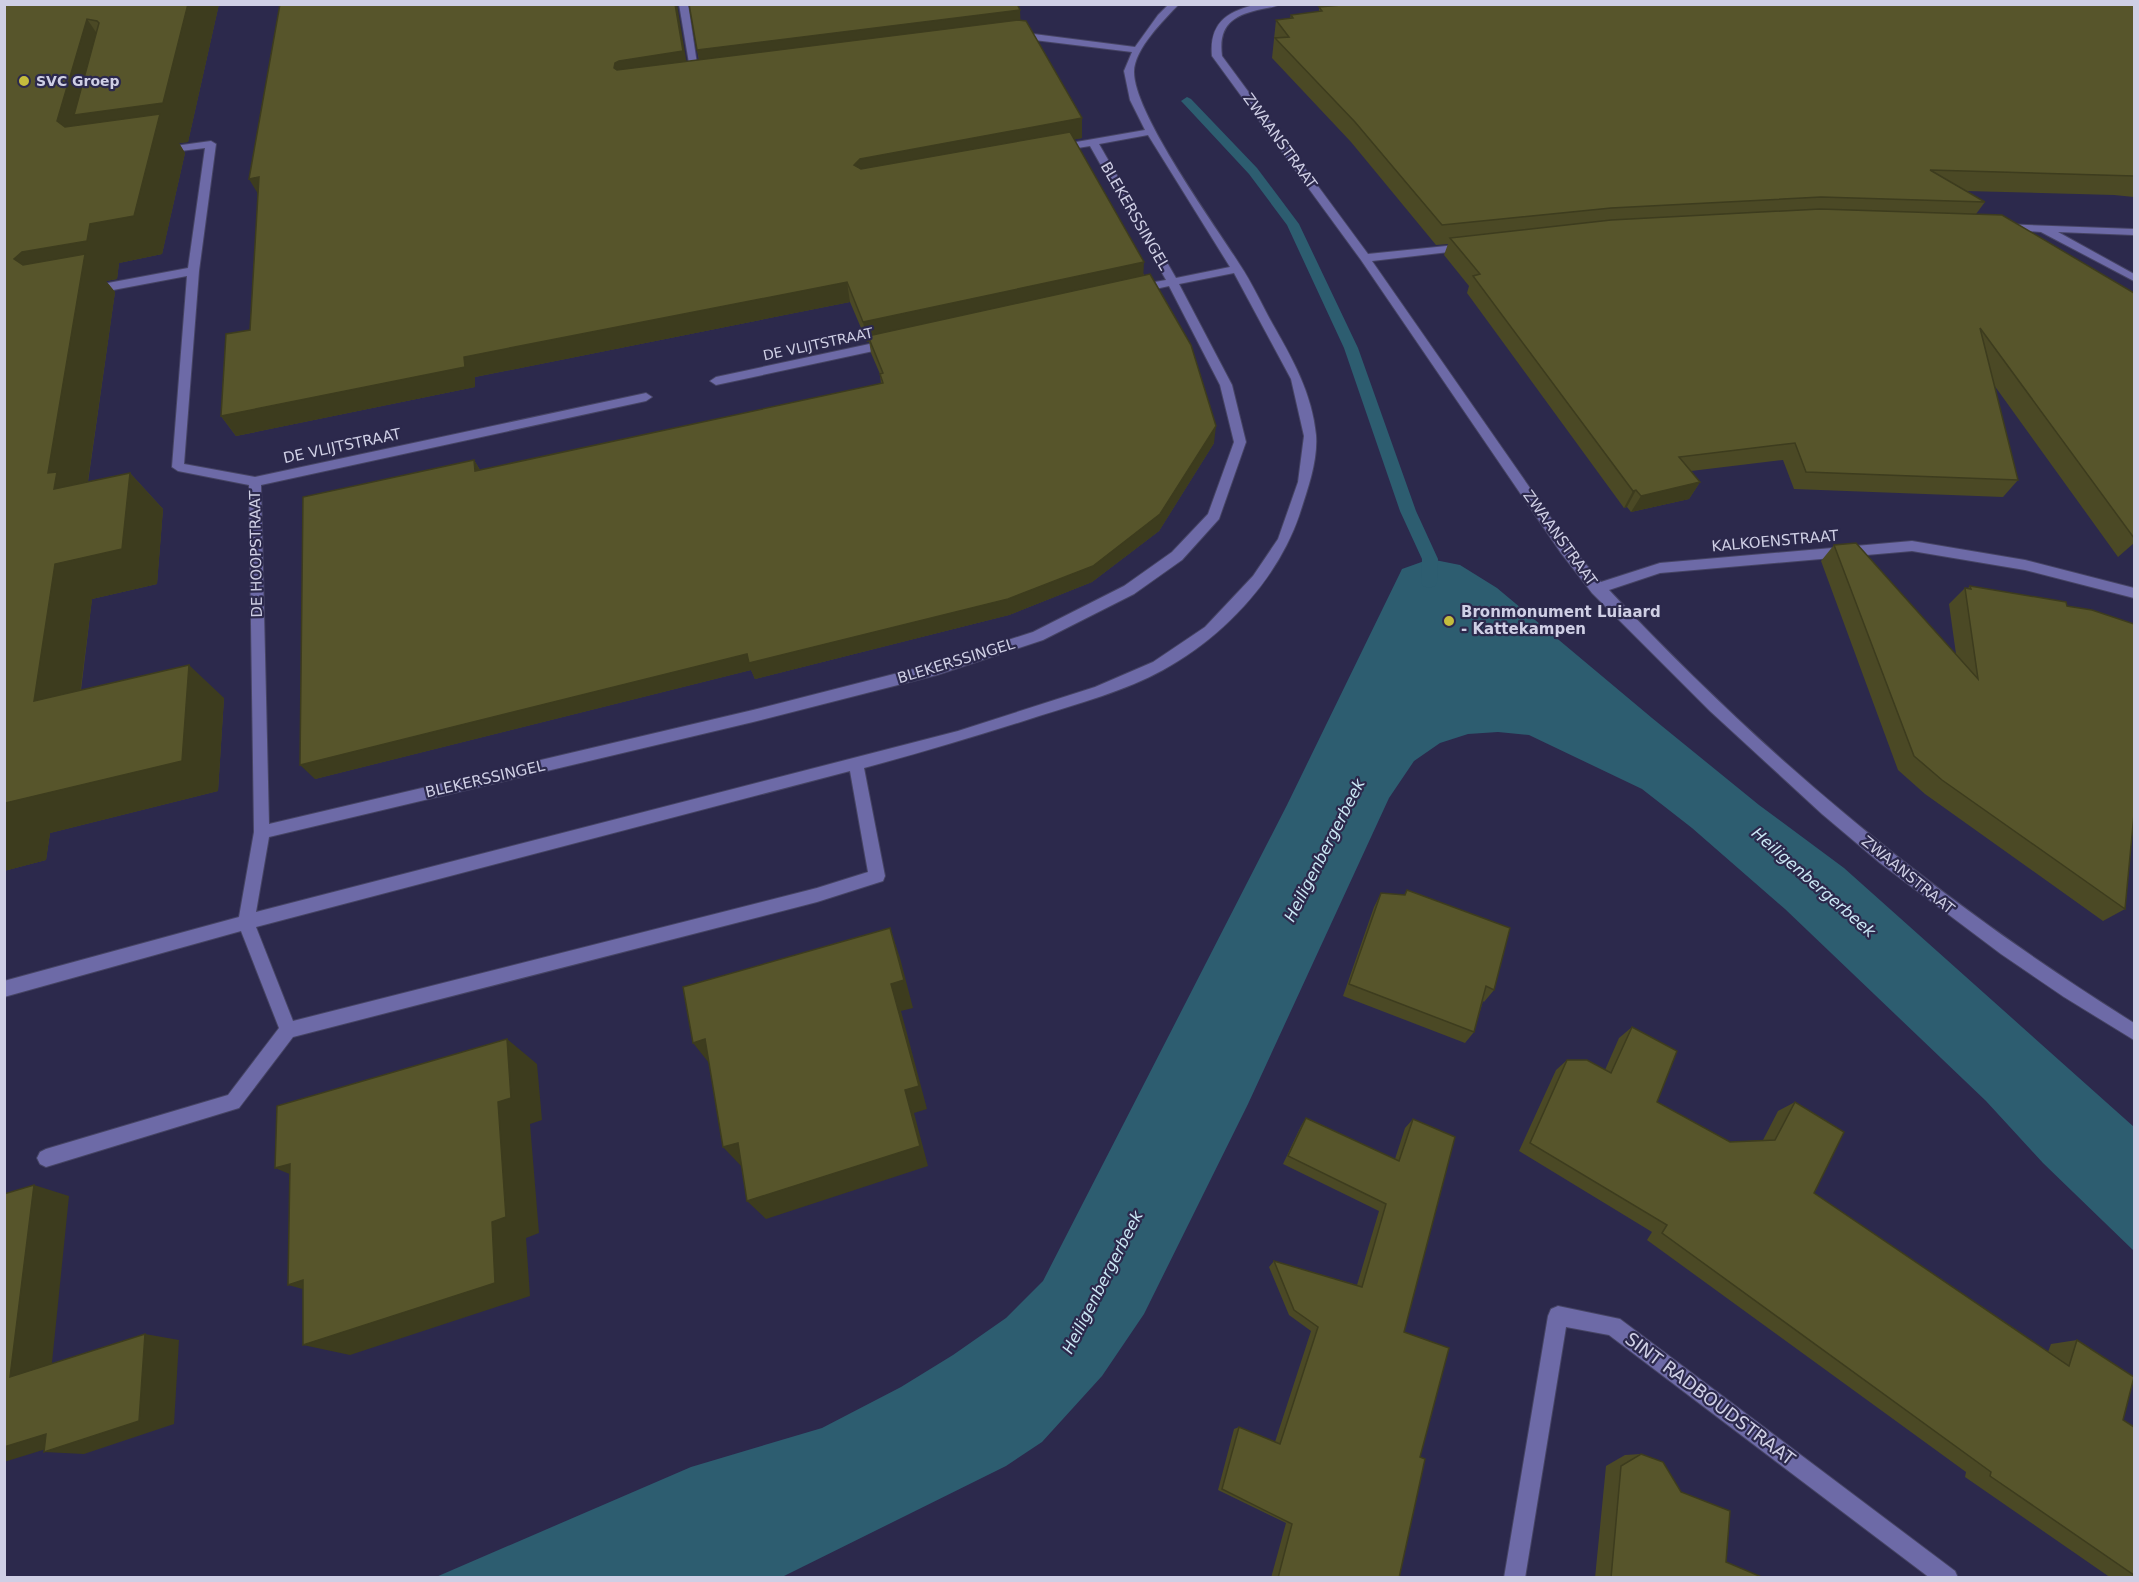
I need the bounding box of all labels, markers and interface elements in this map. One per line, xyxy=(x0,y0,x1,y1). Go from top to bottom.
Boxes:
place label: SVC Groep xyxy=(36,73,120,89)
marker: SVC Groep xyxy=(17,74,31,88)
street label: ZWAANSTRAAT xyxy=(1239,90,1321,193)
street label: BLEKERSSINGEL xyxy=(1097,159,1174,274)
street label: DE VLIJTSTRAAT xyxy=(762,324,875,363)
street label: DE VLIJTSTRAAT xyxy=(282,425,403,467)
street label: ZWAANSTRAAT xyxy=(1519,487,1601,590)
street label: DE HOOPSTRAAT xyxy=(246,489,266,618)
street label: KALKOENSTRAAT xyxy=(1711,526,1840,556)
place label: Bronmonument Luiaard - Kattekampen xyxy=(1461,603,1661,638)
marker: Bronmonument Luiaard - Kattekampen xyxy=(1442,614,1456,628)
street label: BLEKERSSINGEL xyxy=(895,634,1018,687)
street label: BLEKERSSINGEL xyxy=(424,756,547,801)
water label: Heiligenbergerbeek xyxy=(1280,775,1369,925)
water label: Heiligenbergerbeek xyxy=(1748,824,1880,942)
street label: ZWAANSTRAAT xyxy=(1858,832,1959,918)
water label: Heiligenbergerbeek xyxy=(1058,1207,1147,1357)
street label: SINT RADBOUDSTRAAT xyxy=(1621,1328,1800,1470)

